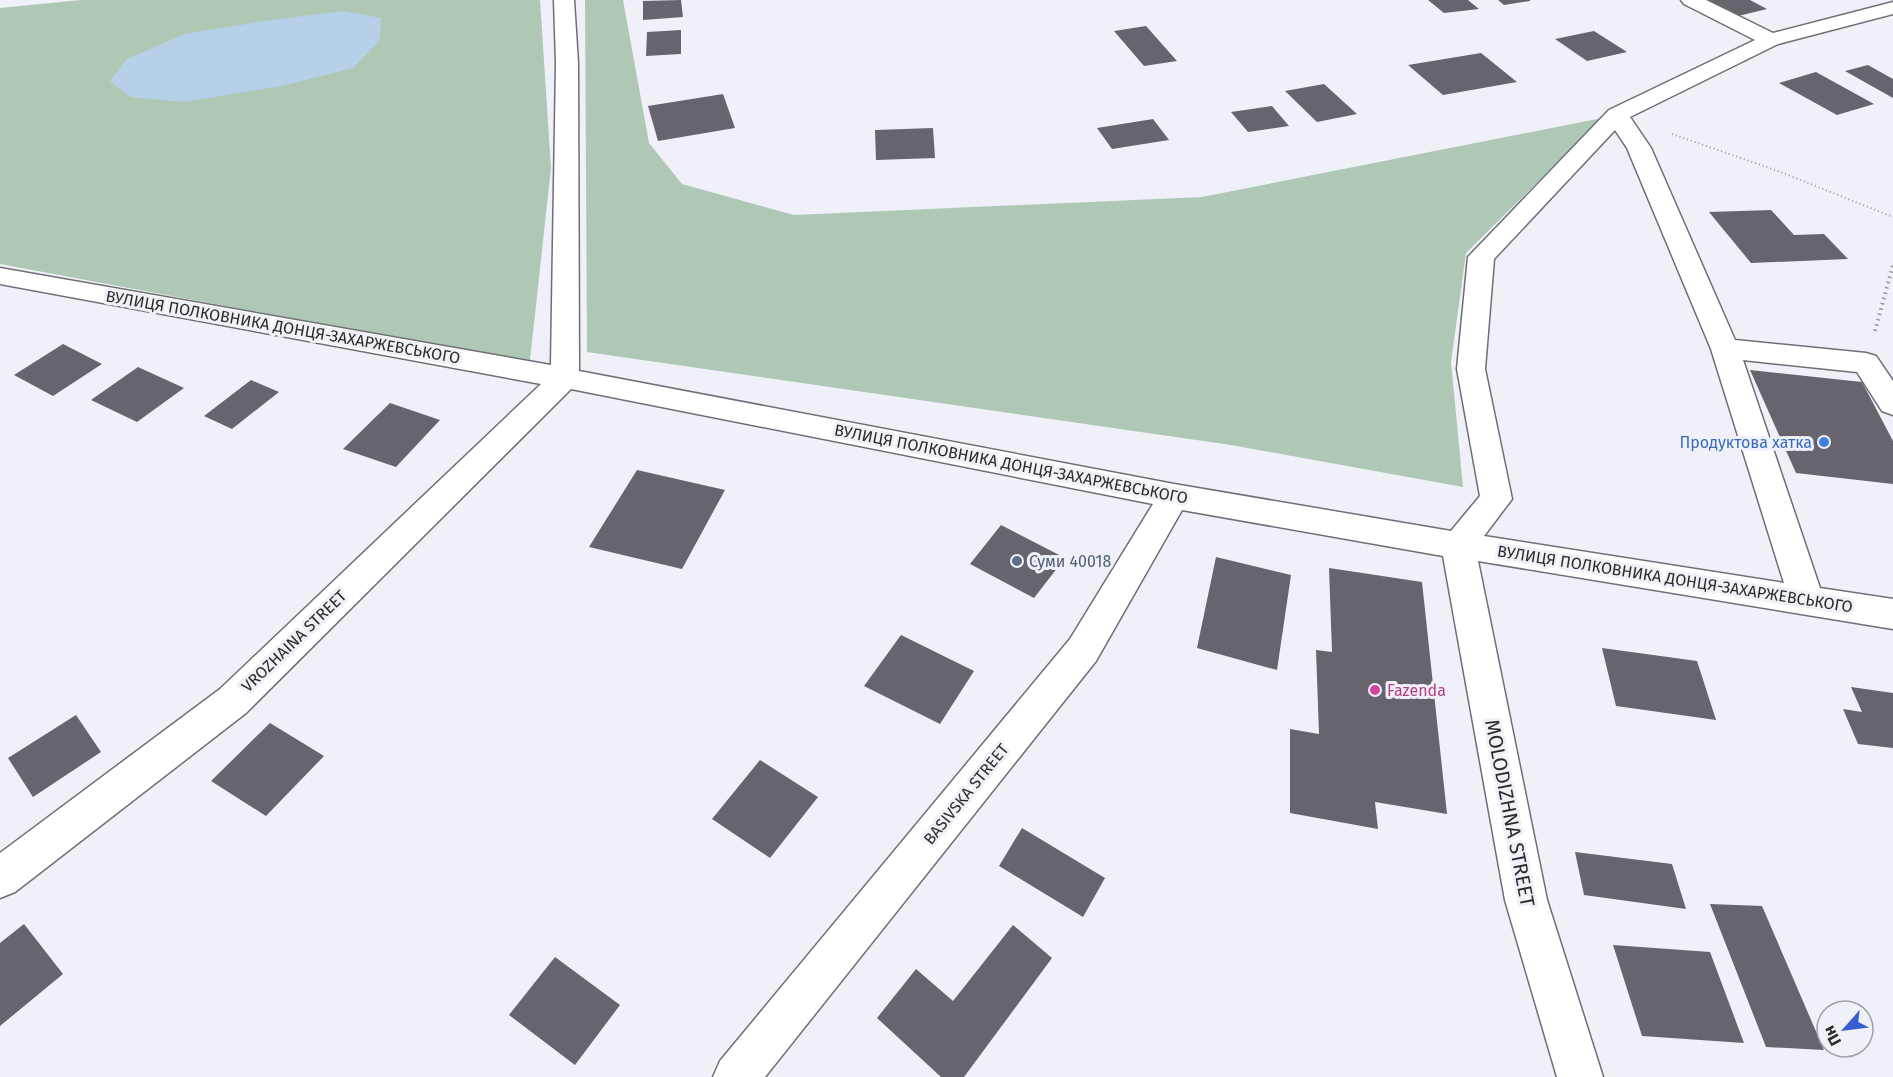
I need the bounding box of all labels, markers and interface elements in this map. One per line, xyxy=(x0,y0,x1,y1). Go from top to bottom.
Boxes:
street label: ВУЛИЦЯ ПОЛКОВНИКА ДОНЦЯ-ЗАХАРЖЕВСЬКОГО xyxy=(104,286,462,368)
street label: ВУЛИЦЯ ПОЛКОВНИКА ДОНЦЯ-ЗАХАРЖЕВСЬКОГО xyxy=(833,420,1189,508)
place label: Продуктова хатка xyxy=(1680,433,1812,452)
marker: Продуктова хатка xyxy=(1817,435,1831,449)
street label: ВУЛИЦЯ ПОЛКОВНИКА ДОНЦЯ-ЗАХАРЖЕВСЬКОГО xyxy=(1496,541,1854,617)
place label: Суми 40018 xyxy=(1029,552,1111,571)
marker: Суми 40018 xyxy=(1010,554,1024,568)
street label: VROZHAINA STREET xyxy=(238,586,351,696)
place label: Fazenda xyxy=(1387,681,1446,700)
marker: Fazenda xyxy=(1368,683,1382,697)
street label: MOLODIZHNA STREET xyxy=(1480,717,1540,909)
street label: BASIVSKA STREET xyxy=(920,739,1013,848)
north arrow xyxy=(1815,999,1875,1059)
text: Пн xyxy=(1819,1023,1845,1049)

